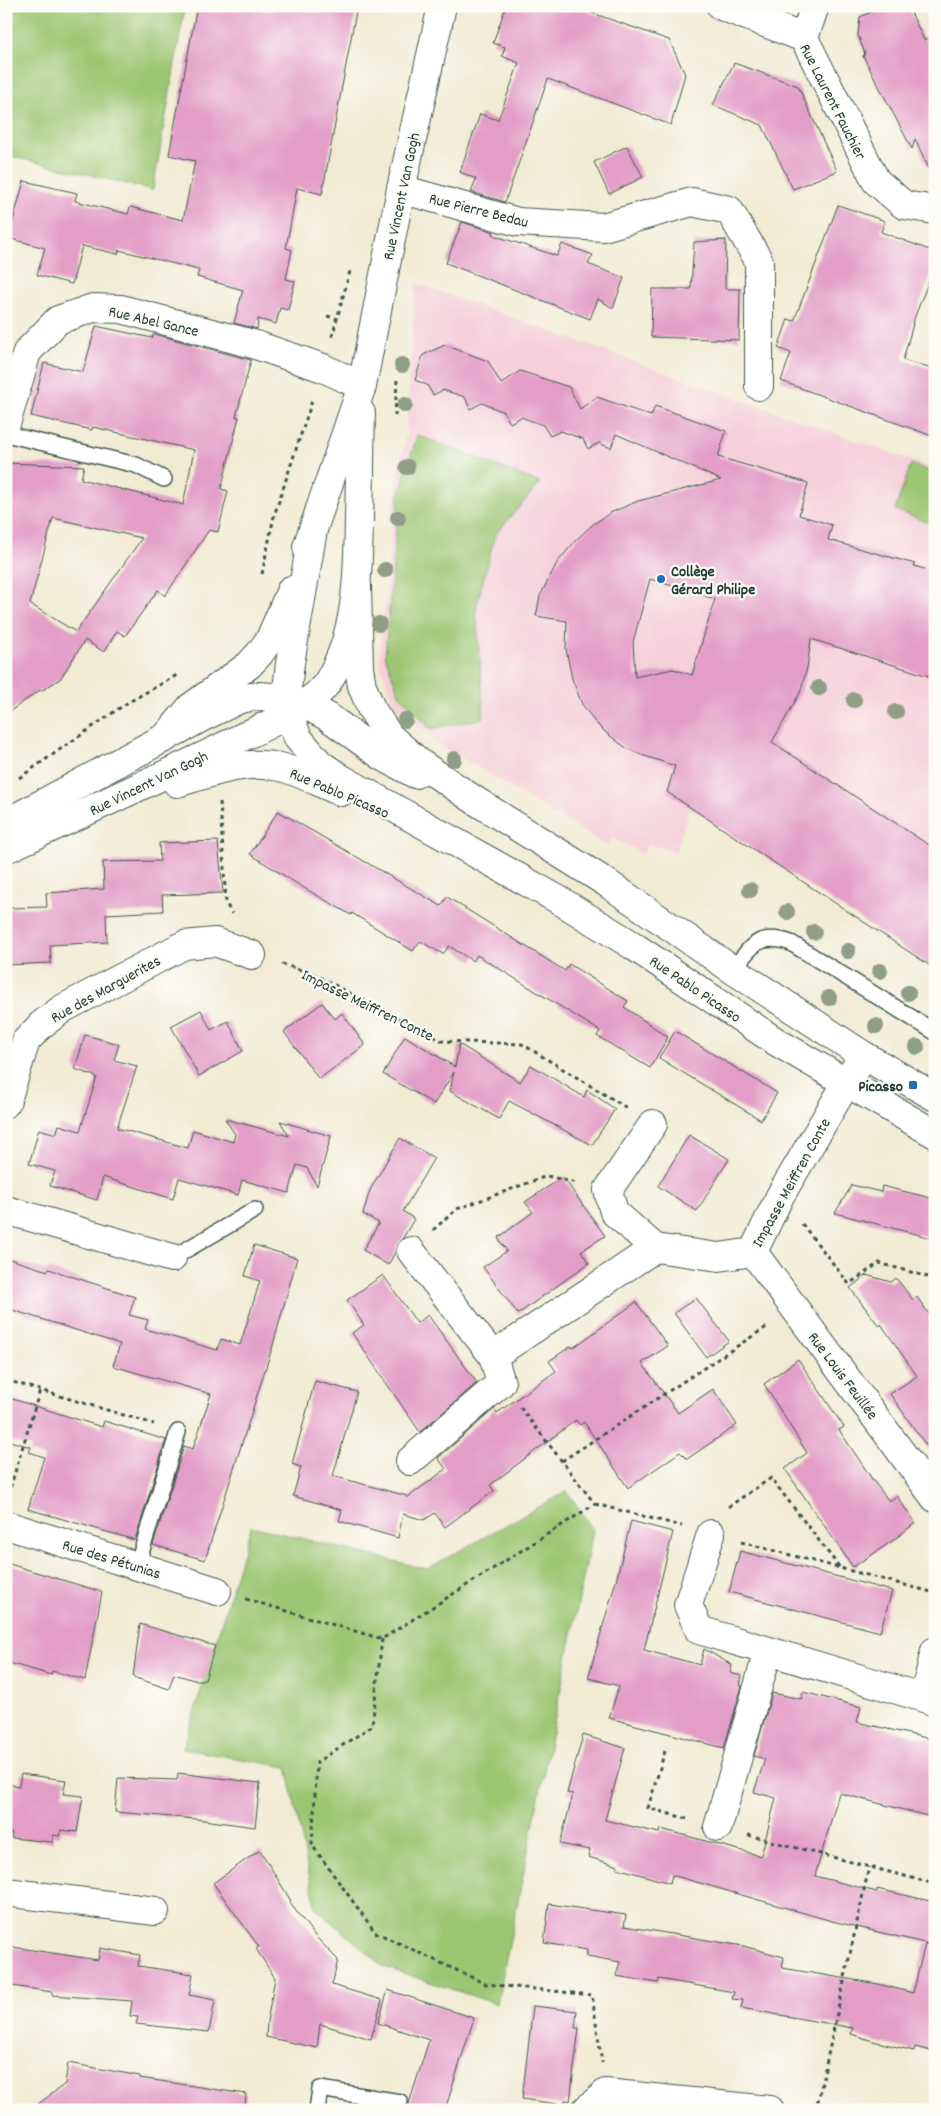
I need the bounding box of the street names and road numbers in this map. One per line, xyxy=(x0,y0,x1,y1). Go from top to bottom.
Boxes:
street label: Rue Laurent Fauchier xyxy=(793,40,871,164)
street label: Rue Vincent Van Gogh xyxy=(378,131,427,262)
street label: Rue Pierre Bedau xyxy=(426,188,531,235)
street label: Rue Abel Gance xyxy=(106,301,201,344)
street label: Rue Vincent Van Gogh xyxy=(86,745,212,823)
street label: Rue Pablo Picasso xyxy=(286,763,392,826)
street label: Rue des Marguerites xyxy=(47,950,166,1030)
street label: Rue Pablo Picasso xyxy=(644,951,745,1029)
street label: Impasse Meiffren Conte xyxy=(297,964,437,1048)
street label: Impasse Meiffren Conte xyxy=(747,1114,837,1252)
street label: Rue Louis Feuillée xyxy=(801,1328,883,1425)
street label: Rue des Pétunias xyxy=(59,1535,164,1586)

